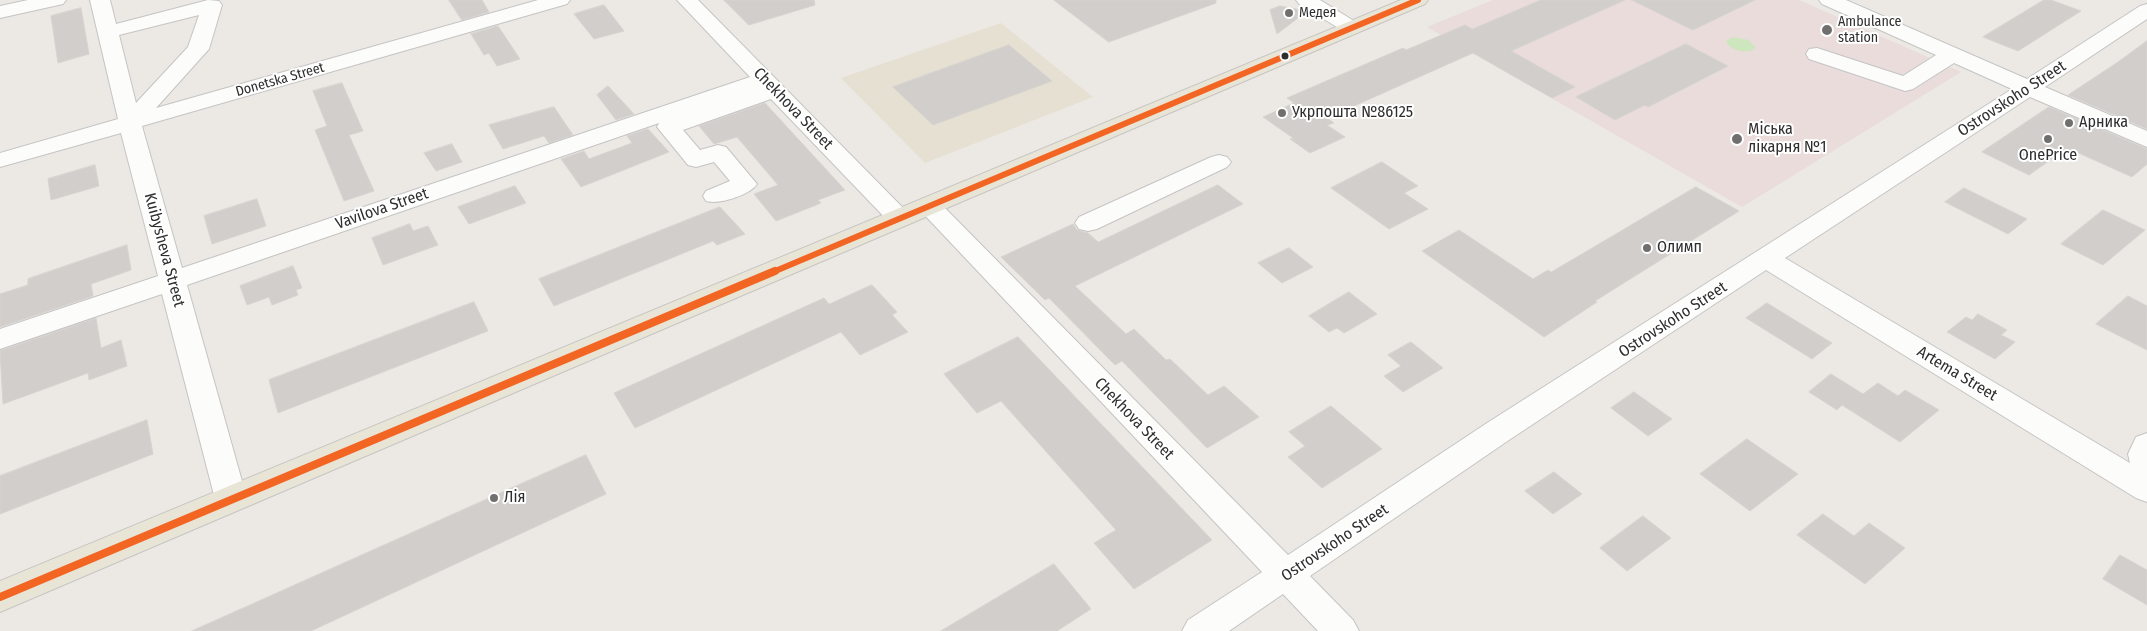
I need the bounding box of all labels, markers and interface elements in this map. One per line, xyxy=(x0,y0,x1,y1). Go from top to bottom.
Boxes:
place label: Медея xyxy=(1299,5,1336,21)
marker: Медея xyxy=(1283,7,1295,19)
place label: Ambulance station xyxy=(1838,14,1901,46)
marker: Ambulance station xyxy=(1820,23,1834,37)
unlabelled marker xyxy=(1280,51,1290,61)
street label: Ostrovskoho Street xyxy=(1954,57,2070,141)
street label: Donetska Street xyxy=(234,59,326,101)
street label: Chekhova Street xyxy=(749,64,837,154)
place label: Укрпошта №86125 xyxy=(1292,103,1413,123)
marker: Укрпошта №86125 xyxy=(1276,107,1288,119)
place label: Арника xyxy=(2079,113,2128,133)
marker: Арника xyxy=(2063,117,2075,129)
place label: Міська лікарня №1 xyxy=(1748,120,1826,158)
marker: Міська лікарня №1 xyxy=(1730,132,1744,146)
marker: OnePrice xyxy=(2042,133,2054,145)
place label: OnePrice xyxy=(2019,146,2077,166)
street label: Vavilova Street xyxy=(333,184,431,234)
street label: Kuibysheva Street xyxy=(140,191,188,309)
place label: Олимп xyxy=(1657,238,1702,258)
marker: Олимп xyxy=(1641,242,1653,254)
street label: Ostrovskoho Street xyxy=(1615,278,1731,362)
street label: Artema Street xyxy=(1913,343,2001,405)
street label: Chekhova Street xyxy=(1090,374,1178,464)
place label: Лія xyxy=(504,488,525,508)
marker: Лія xyxy=(488,492,500,504)
street label: Ostrovskoho Street xyxy=(1278,500,1392,586)

